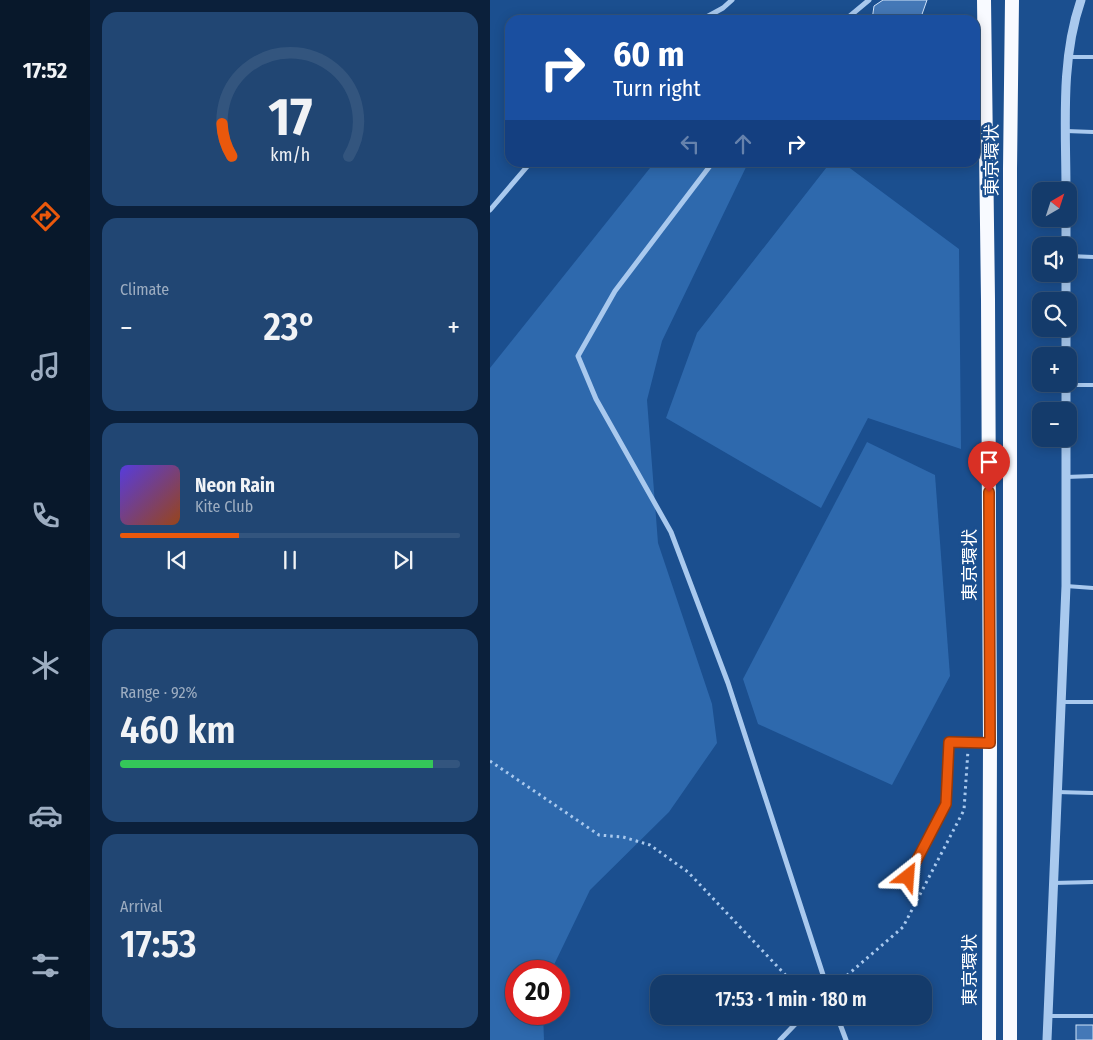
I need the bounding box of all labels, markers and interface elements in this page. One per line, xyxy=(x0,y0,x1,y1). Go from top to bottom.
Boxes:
text: 60 m xyxy=(613,33,684,75)
icon: right xyxy=(530,35,595,100)
text: 17:52 xyxy=(23,57,67,84)
text: Turn right xyxy=(613,75,701,102)
text: 17 xyxy=(268,86,312,149)
street label: 東京環状 xyxy=(981,124,1003,196)
icon: left xyxy=(676,130,704,158)
icon: ahead xyxy=(729,130,757,158)
icon: right xyxy=(782,130,810,158)
text: km/h xyxy=(270,144,310,166)
north arrow xyxy=(1032,182,1078,228)
map controls xyxy=(1032,182,1077,447)
icon: directions xyxy=(28,199,63,234)
button: sound xyxy=(1032,237,1077,282)
text: Climate xyxy=(120,280,169,299)
button: search xyxy=(1032,292,1077,337)
text: 23° xyxy=(263,304,316,350)
text: − xyxy=(120,311,133,344)
text: + xyxy=(447,311,460,344)
button: + xyxy=(1032,347,1077,392)
icon: music xyxy=(28,349,63,384)
button: − xyxy=(1032,402,1077,447)
pin xyxy=(968,441,1010,492)
icon: arrive xyxy=(975,448,1003,476)
text: Neon Rain xyxy=(195,474,275,497)
text: Kite Club xyxy=(195,497,253,516)
icon: phone xyxy=(28,498,63,533)
street label: 東京環状 xyxy=(959,529,981,601)
icon: previous xyxy=(163,546,191,574)
icon: pause xyxy=(276,546,304,574)
icon: next xyxy=(389,546,417,574)
icon: climate xyxy=(28,648,63,683)
text: Range · 92% xyxy=(120,683,197,702)
text: 460 km xyxy=(120,707,236,753)
icon: car xyxy=(28,798,63,833)
position arrow xyxy=(881,850,933,902)
text: Arrival xyxy=(120,897,162,916)
text: 17:53 xyxy=(120,921,197,967)
street label: 東京環状 xyxy=(959,934,981,1006)
icon: filters xyxy=(28,948,63,983)
speed limit sign: 20 xyxy=(505,960,570,1025)
text: 17:53 · 1 min · 180 m xyxy=(715,988,867,1011)

